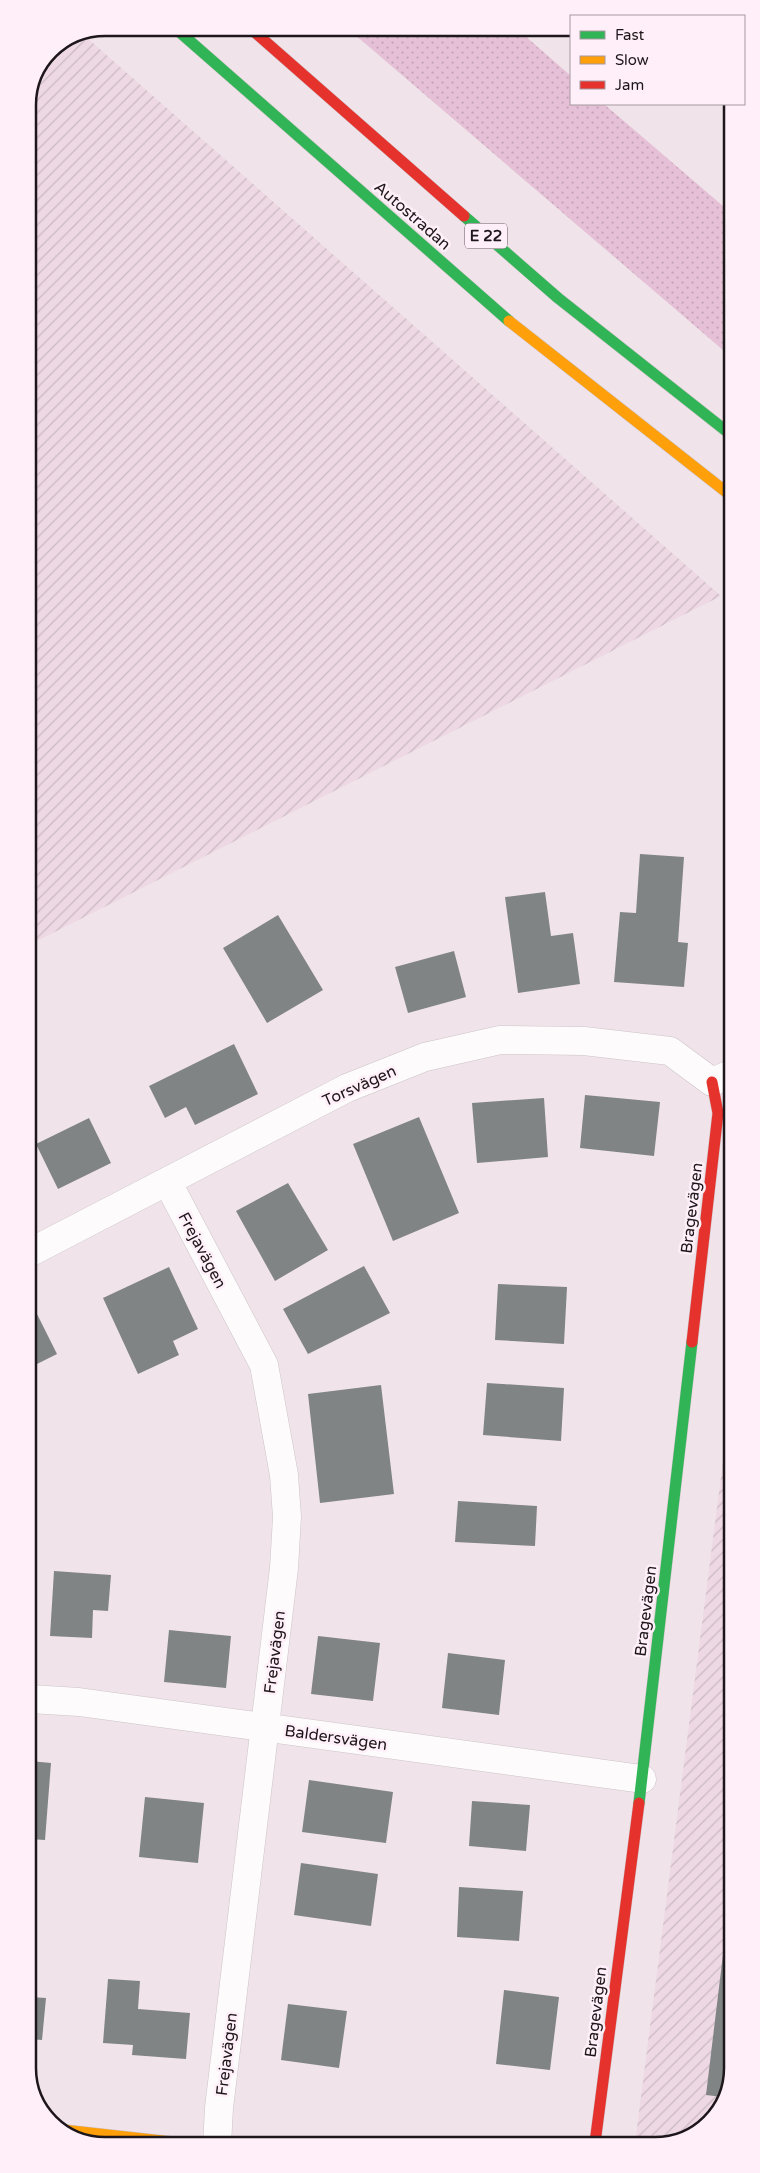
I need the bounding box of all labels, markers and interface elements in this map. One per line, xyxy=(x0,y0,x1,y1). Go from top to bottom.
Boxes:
legend xyxy=(570,15,745,105)
text: Fast xyxy=(615,26,645,44)
text: Slow xyxy=(615,51,649,69)
text: Jam xyxy=(615,76,644,94)
street label: Autostradan xyxy=(370,177,455,254)
road number: E 22 xyxy=(465,224,507,248)
street label: Torsvägen xyxy=(319,1061,399,1111)
street label: Bragevägen xyxy=(676,1162,707,1255)
street label: Frejavägen xyxy=(174,1209,231,1292)
street label: Bragevägen xyxy=(630,1565,661,1658)
street label: Frejavägen xyxy=(260,1609,290,1695)
street label: Baldersvägen xyxy=(283,1721,388,1755)
street label: Bragevägen xyxy=(580,1966,611,2059)
street label: Frejavägen xyxy=(212,2011,242,2097)

